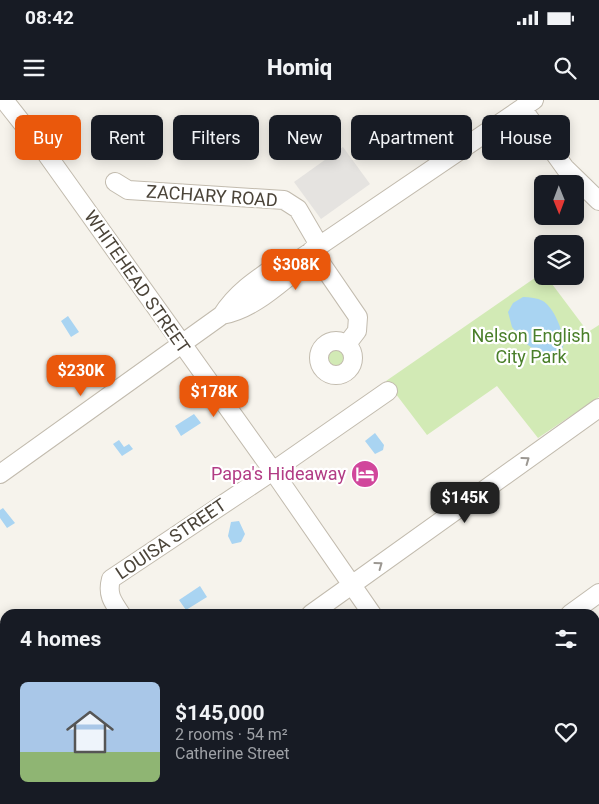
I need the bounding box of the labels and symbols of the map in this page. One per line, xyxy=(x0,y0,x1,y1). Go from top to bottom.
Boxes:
north arrow xyxy=(534,175,584,225)
street label: ZACHARY ROAD xyxy=(146,180,279,211)
street label: WHITEHEAD STREET xyxy=(80,206,195,357)
pin: $308K xyxy=(261,248,331,291)
park label: Nelson English City Park xyxy=(472,325,590,367)
pin: $230K xyxy=(46,354,116,397)
pin: $178K xyxy=(179,376,249,418)
one-way arrow xyxy=(520,457,530,466)
hotel icon: Papa's Hideaway xyxy=(350,459,380,489)
place label: Papa's Hideaway xyxy=(211,463,346,484)
pin: $145K xyxy=(430,482,500,524)
street label: LOUISA STREET xyxy=(111,494,230,583)
one-way arrow xyxy=(374,562,383,571)

